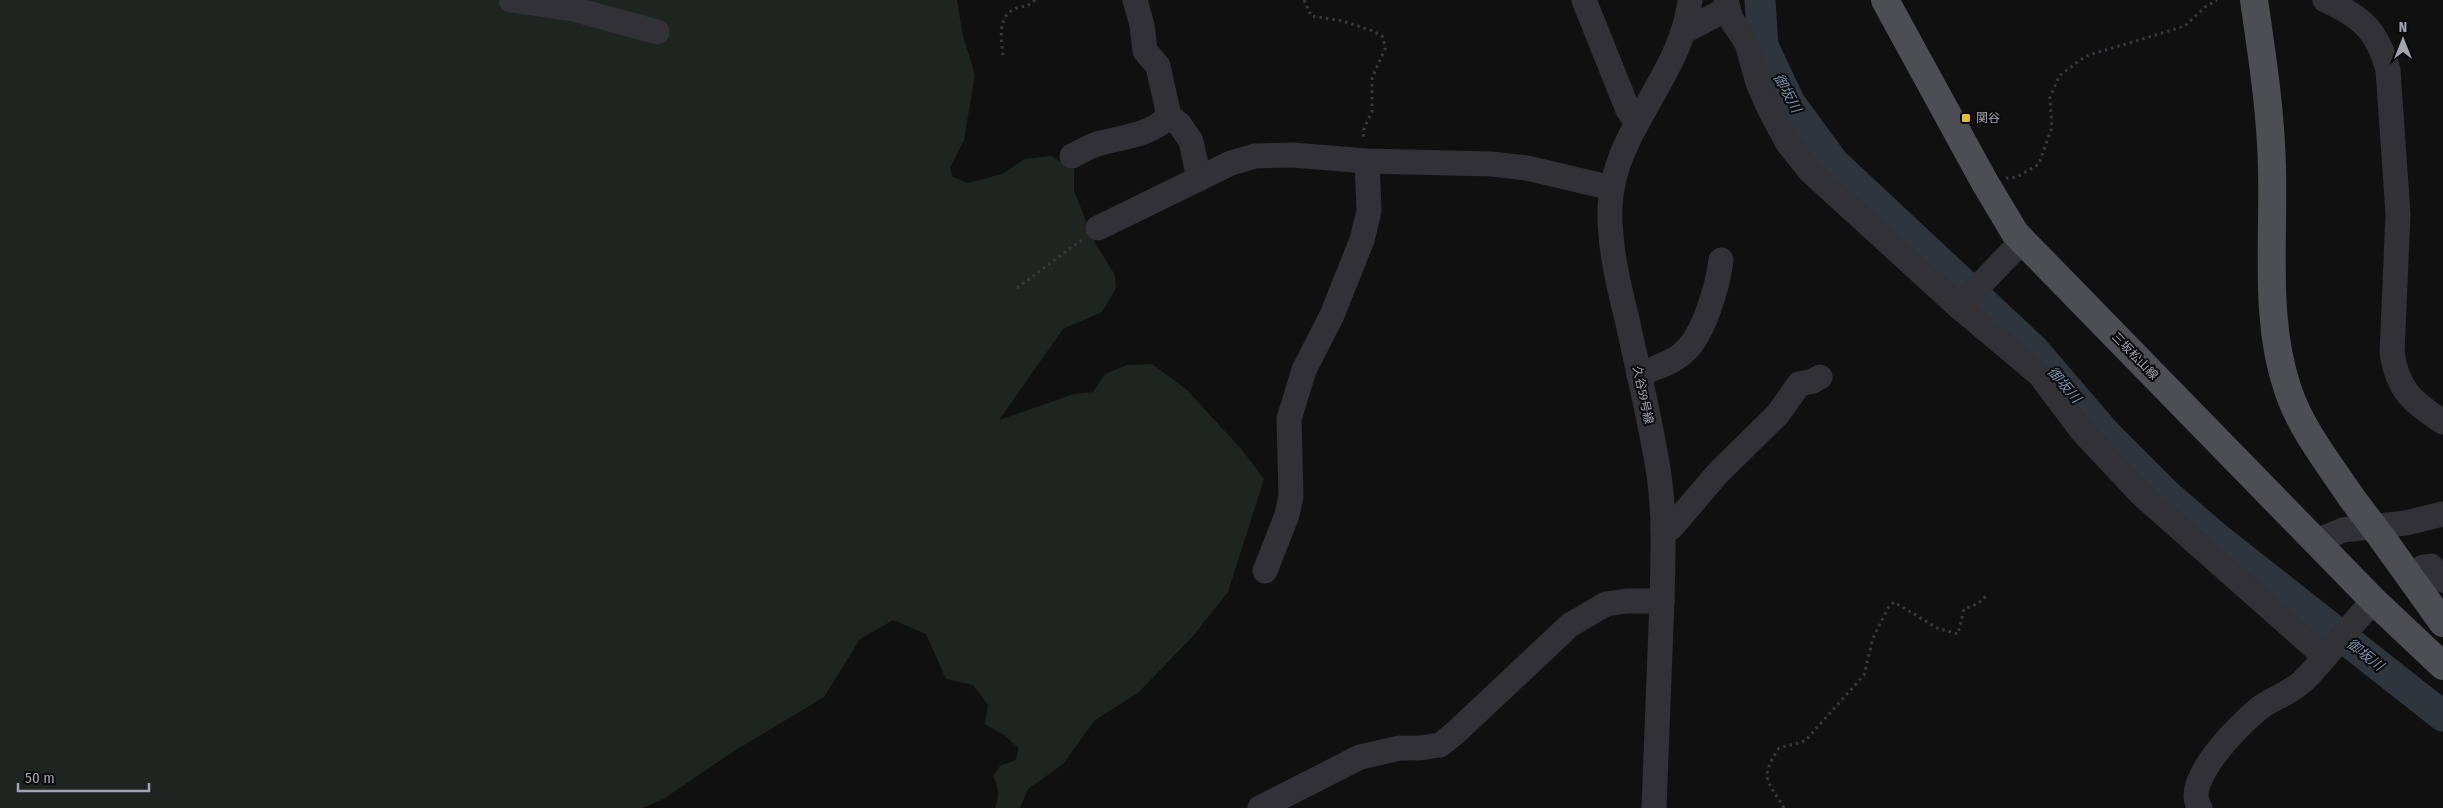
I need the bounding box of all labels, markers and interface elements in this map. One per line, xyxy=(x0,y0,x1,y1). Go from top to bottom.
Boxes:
north arrow xyxy=(2378,15,2428,65)
text: N xyxy=(2399,19,2407,36)
water label: 御坂川 xyxy=(1769,71,1806,117)
place label: 関谷 xyxy=(1976,111,2000,125)
marker: 関谷 xyxy=(1960,112,1972,124)
street label: 三坂松山線 xyxy=(2109,330,2161,382)
water label: 御坂川 xyxy=(2044,364,2086,408)
street label: 久谷59号線 xyxy=(1630,365,1656,425)
water label: 御坂川 xyxy=(2343,635,2388,676)
scale bar xyxy=(18,760,149,792)
text: 50 m xyxy=(25,769,55,787)

